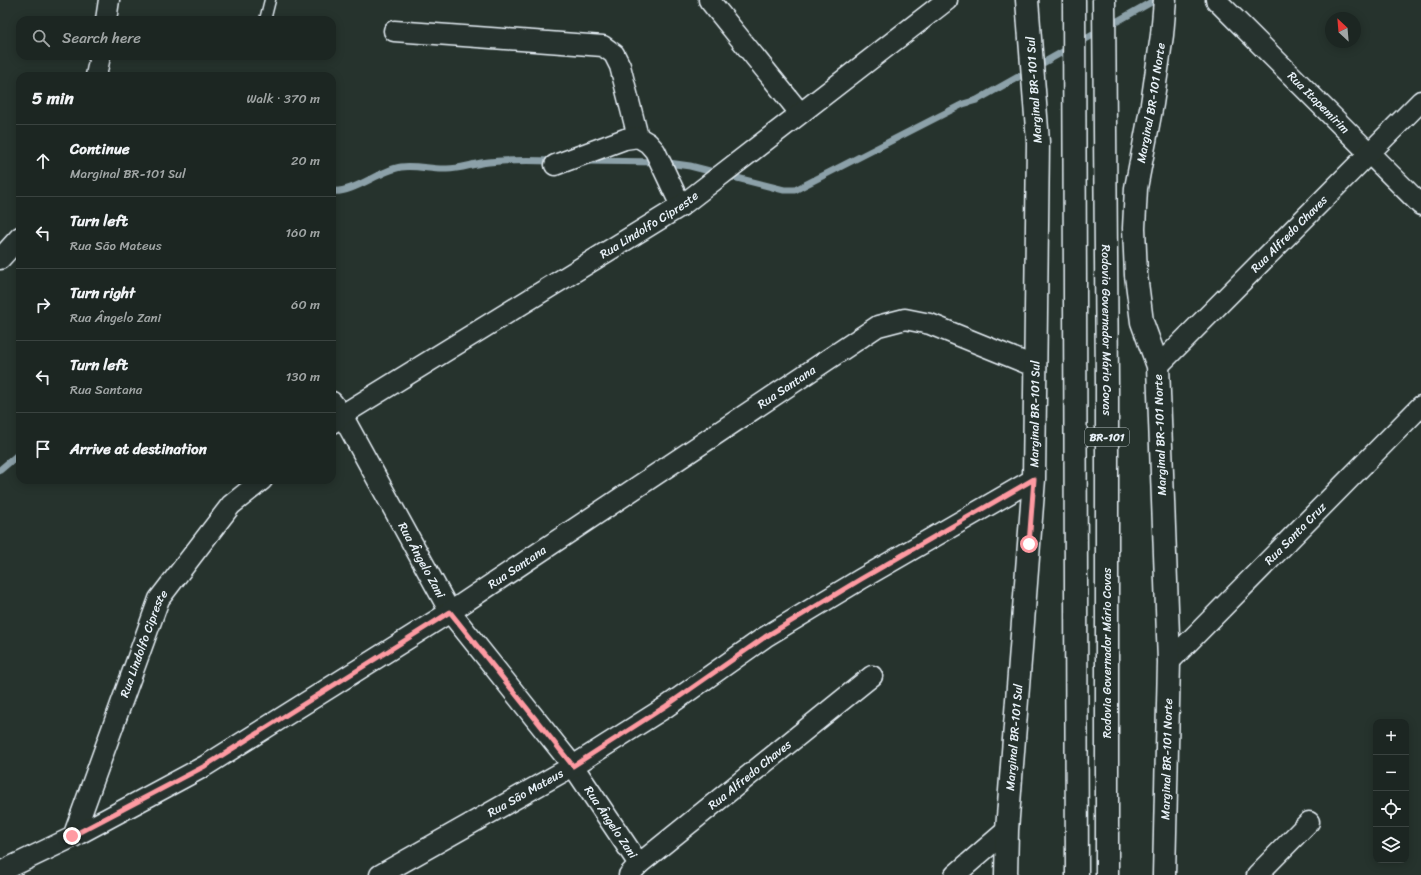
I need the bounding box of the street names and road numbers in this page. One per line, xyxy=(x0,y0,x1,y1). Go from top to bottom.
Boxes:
street label: Marginal BR-101 Sul xyxy=(1019,35,1049,144)
street label: Marginal BR-101 Norte xyxy=(1130,41,1172,165)
street label: Rua Itapemirim xyxy=(1282,66,1355,139)
street label: Rua Lindolfo Cipreste xyxy=(595,185,703,265)
street label: Rua Alfredo Chaves xyxy=(1245,190,1333,278)
street label: Rodovia Governador Mário Covas xyxy=(1095,244,1118,416)
street label: Rua Santana xyxy=(753,359,821,415)
street label: Marginal BR-101 Sul xyxy=(1023,360,1046,468)
street label: Marginal BR-101 Norte xyxy=(1147,374,1173,496)
road number: BR-101 xyxy=(1085,428,1129,446)
street label: Rua Santa Cruz xyxy=(1259,497,1332,571)
street label: Rua Ângelo Zani xyxy=(392,518,452,603)
street label: Rua Santana xyxy=(483,539,552,595)
street label: Rodovia Governador Mário Covas xyxy=(1096,567,1118,738)
street label: Rua Lindolfo Cipreste xyxy=(113,584,174,701)
street label: Marginal BR-101 Sul xyxy=(999,683,1029,791)
street label: Marginal BR-101 Norte xyxy=(1154,698,1179,820)
street label: Rua Alfredo Chaves xyxy=(703,734,797,815)
street label: Rua São Mateus xyxy=(483,762,568,823)
street label: Rua Ângelo Zani xyxy=(578,781,644,864)

